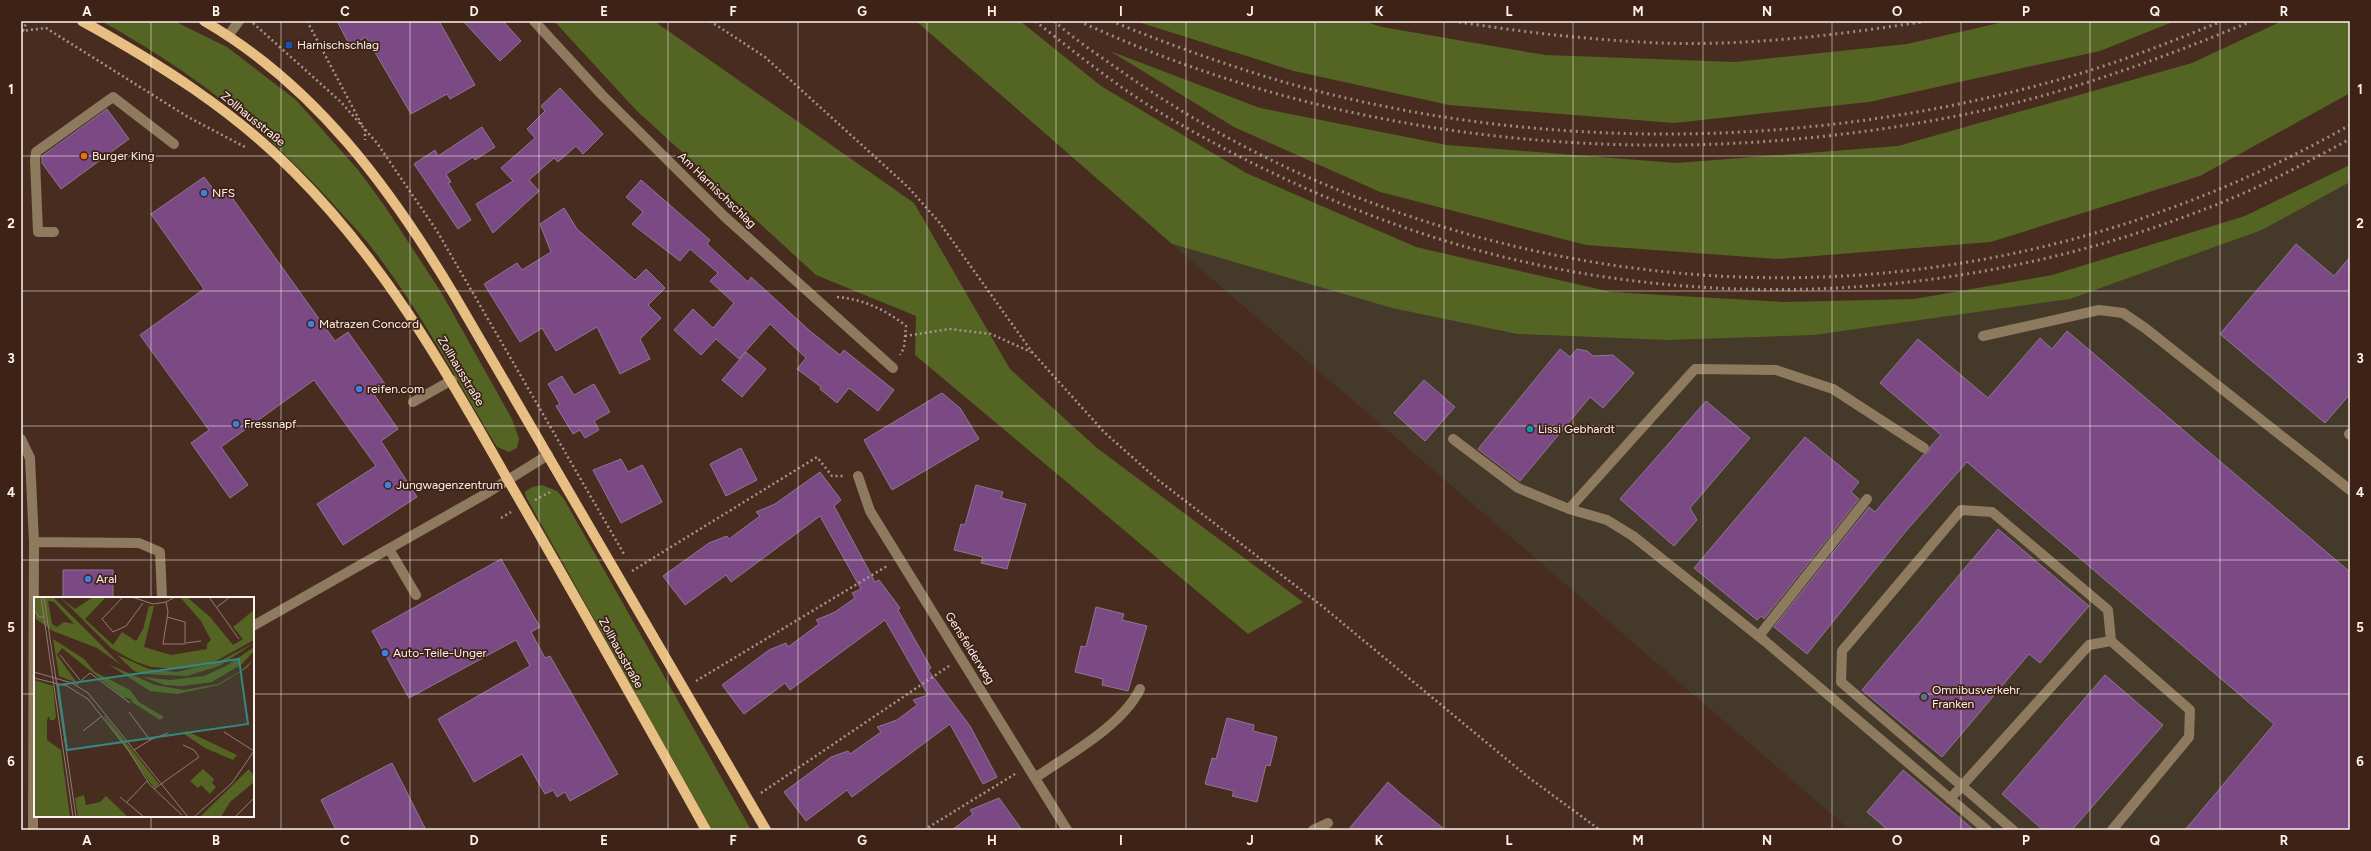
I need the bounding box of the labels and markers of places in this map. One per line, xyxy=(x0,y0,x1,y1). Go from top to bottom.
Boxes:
place label: Harnischschlag xyxy=(297,38,379,52)
marker: Harnischschlag xyxy=(284,40,294,50)
place label: Burger King xyxy=(92,149,155,163)
marker: Burger King xyxy=(79,151,89,161)
place label: NFS xyxy=(212,186,235,200)
marker: NFS xyxy=(199,188,209,198)
place label: Matrazen Concord xyxy=(319,317,419,331)
marker: Matrazen Concord xyxy=(306,319,316,329)
place label: reifen.com xyxy=(367,382,424,396)
marker: reifen.com xyxy=(354,384,364,394)
place label: Fressnapf xyxy=(244,417,297,431)
marker: Fressnapf xyxy=(231,419,241,429)
place label: Lissi Gebhardt xyxy=(1538,422,1616,436)
marker: Lissi Gebhardt xyxy=(1525,424,1535,434)
place label: Jungwagenzentrum xyxy=(396,478,503,492)
marker: Jungwagenzentrum xyxy=(383,480,393,490)
place label: Aral xyxy=(96,572,117,586)
marker: Aral xyxy=(83,574,93,584)
place label: Auto-Teile-Unger xyxy=(393,646,487,660)
marker: Auto-Teile-Unger xyxy=(380,648,390,658)
place label: Omnibusverkehr Franken xyxy=(1932,683,2020,711)
marker: Omnibusverkehr Franken xyxy=(1919,692,1929,702)

